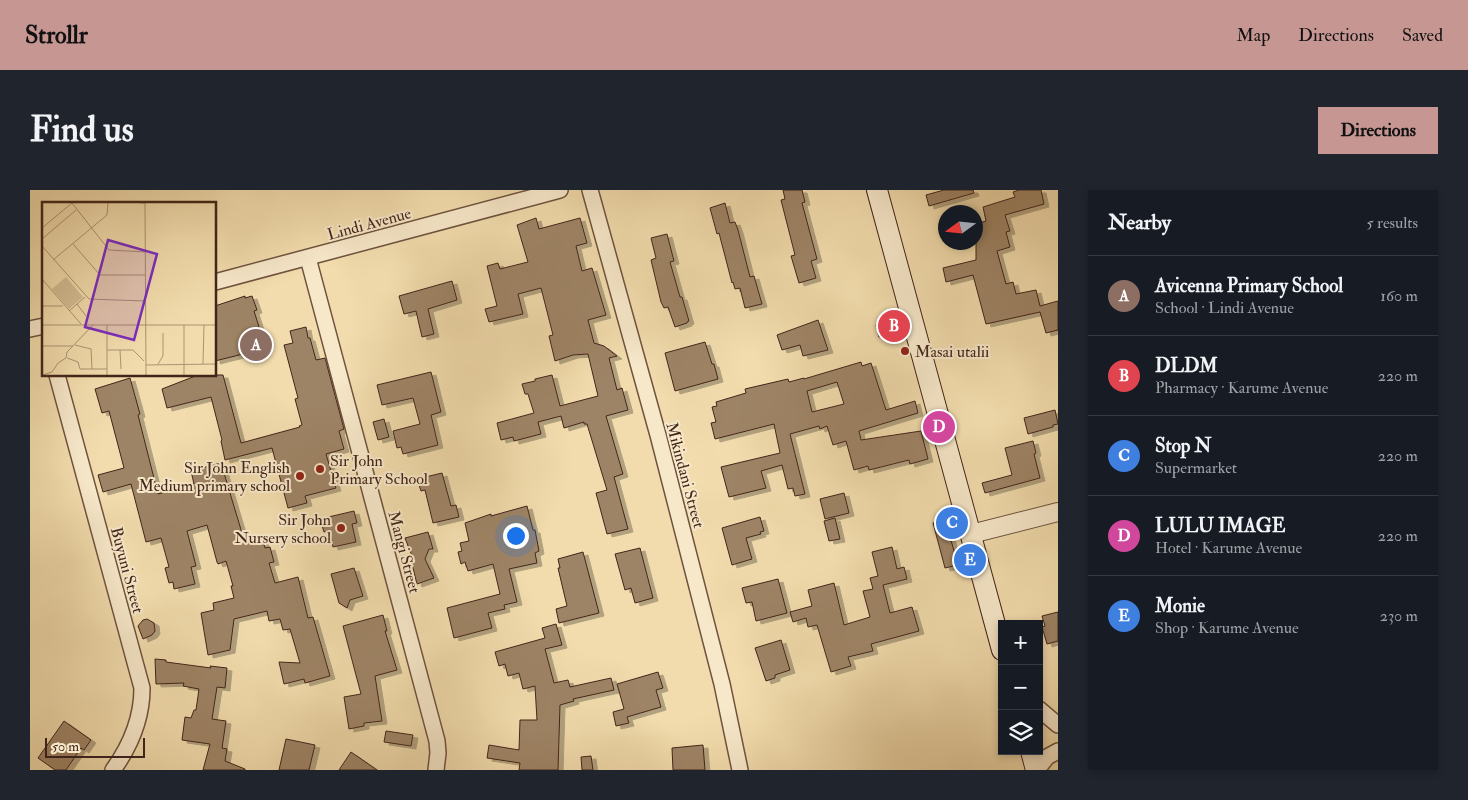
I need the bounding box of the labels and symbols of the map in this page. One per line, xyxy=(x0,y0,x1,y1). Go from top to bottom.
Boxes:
inset map xyxy=(42,202,216,376)
street label: Lindi Avenue xyxy=(325,203,414,245)
north arrow xyxy=(938,205,983,250)
pin: B xyxy=(878,307,910,345)
pin: A xyxy=(240,326,272,364)
place label: Masai utalii xyxy=(915,342,989,362)
marker: Masai utalii xyxy=(899,345,911,357)
pin: D xyxy=(923,408,955,446)
street label: Mikindani Street xyxy=(661,420,709,530)
place label: Sir John Primary School xyxy=(330,451,428,489)
place label: Sir John English Medium primary school xyxy=(139,458,291,497)
marker: Sir John Primary School xyxy=(314,463,326,475)
marker: Sir John English Medium primary school xyxy=(294,470,306,482)
pin: C xyxy=(936,504,968,542)
street label: Mangi Street xyxy=(383,509,425,596)
place label: Sir John Nursery school xyxy=(235,510,331,548)
marker: Sir John Nursery school xyxy=(335,522,347,534)
your location xyxy=(503,523,529,549)
street label: Buyuni Street xyxy=(106,525,148,616)
pin: E xyxy=(954,541,986,579)
scale bar xyxy=(45,735,145,758)

